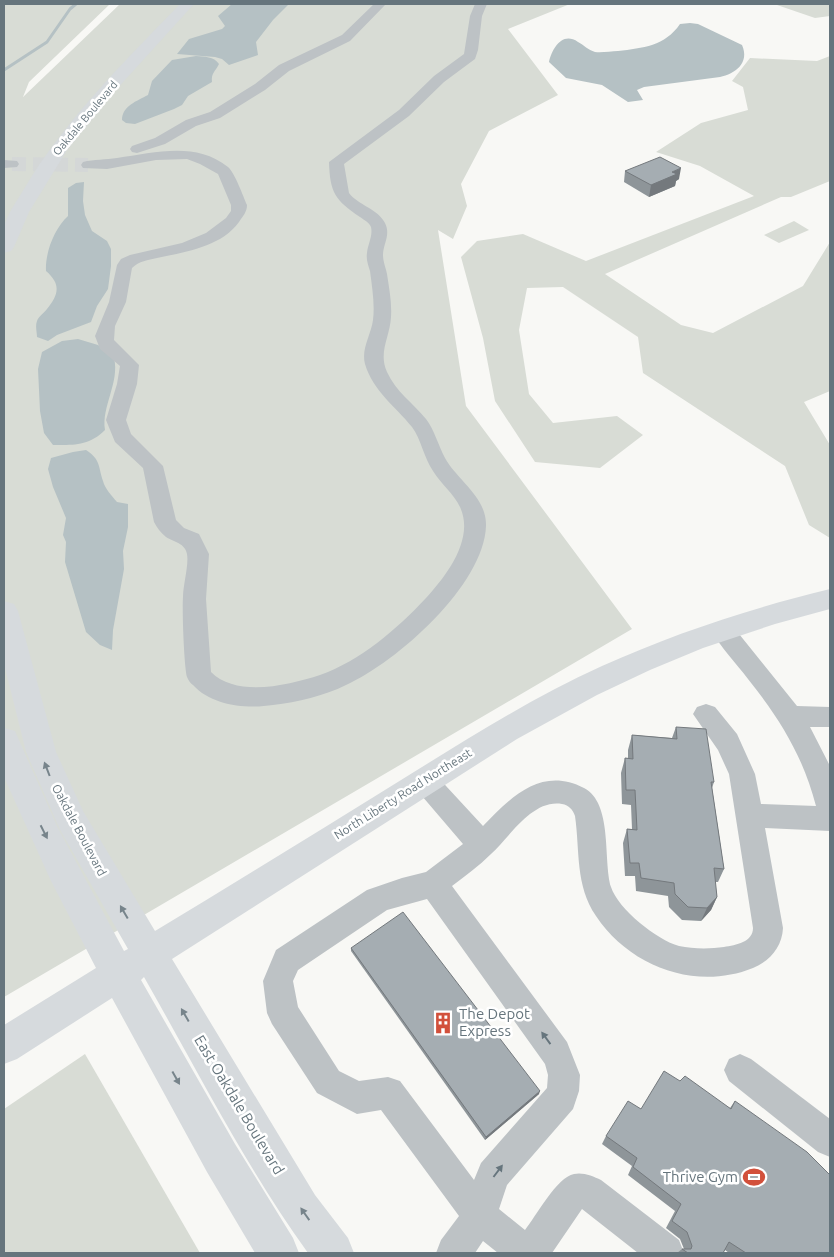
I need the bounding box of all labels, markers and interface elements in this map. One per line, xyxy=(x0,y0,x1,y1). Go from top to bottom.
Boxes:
street label: Oakdale Boulevard xyxy=(50,78,120,158)
street label: North Liberty Road Northeast xyxy=(332,746,474,841)
one-way arrow xyxy=(43,761,51,776)
street label: Oakdale Boulevard xyxy=(50,782,109,878)
one-way arrow xyxy=(40,825,48,840)
one-way arrow xyxy=(120,905,129,918)
place label: The Depot Express xyxy=(459,1005,530,1039)
one-way arrow xyxy=(180,1008,189,1021)
building icon: The Depot Express xyxy=(430,1010,456,1036)
street label: East Oakdale Boulevard xyxy=(191,1032,288,1177)
one-way arrow xyxy=(540,1032,551,1045)
one-way arrow xyxy=(171,1071,180,1084)
sports icon: Thrive Gym xyxy=(741,1164,767,1190)
one-way arrow xyxy=(492,1165,503,1178)
place label: Thrive Gym xyxy=(663,1168,738,1185)
one-way arrow xyxy=(300,1207,310,1221)

